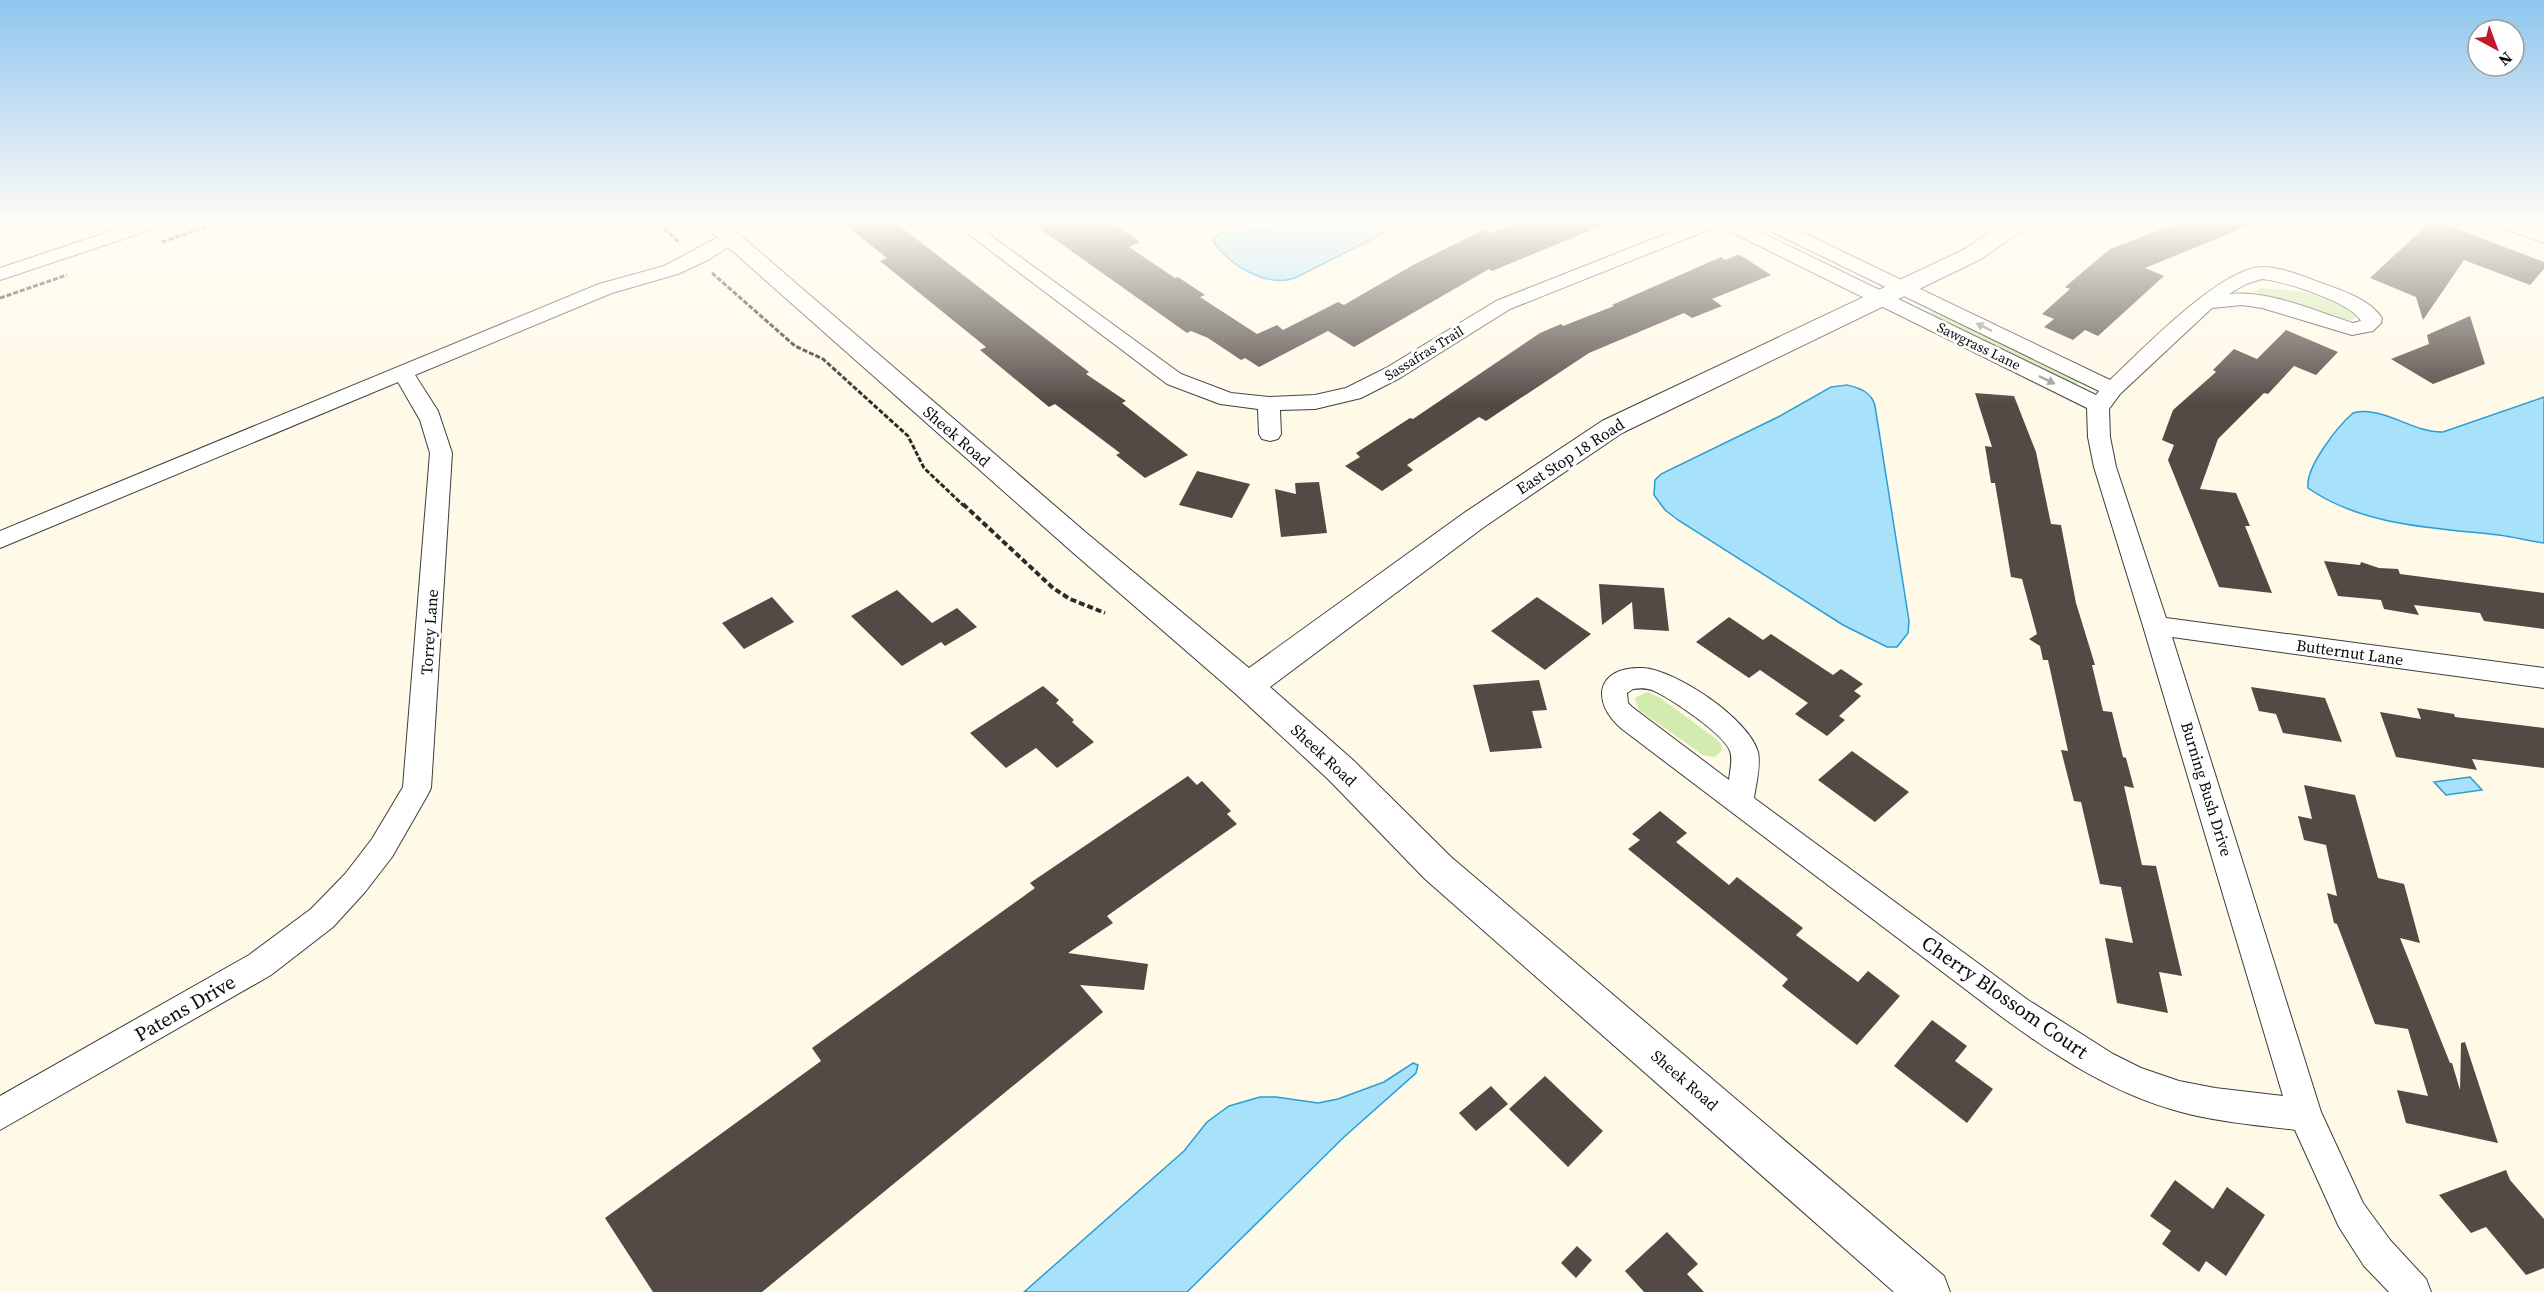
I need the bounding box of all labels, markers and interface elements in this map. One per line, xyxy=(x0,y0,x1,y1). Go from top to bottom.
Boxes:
north arrow xyxy=(2466,18,2526,78)
text: N xyxy=(2494,47,2517,72)
street label: Sawgrass Lane xyxy=(1934,317,2024,375)
street label: Sassafras Trail xyxy=(1381,321,1467,385)
one-way arrow xyxy=(1976,322,1993,331)
one-way arrow xyxy=(2038,375,2055,384)
street label: Sheek Road xyxy=(919,401,995,471)
street label: East Stop 18 Road xyxy=(1512,413,1628,499)
street label: Torrey Lane xyxy=(415,588,443,676)
street label: Butternut Lane xyxy=(2295,634,2405,670)
street label: Sheek Road xyxy=(1286,719,1362,791)
street label: Burning Bush Drive xyxy=(2176,719,2238,859)
street label: Cherry Blossom Court xyxy=(1916,929,2094,1065)
street label: Patens Drive xyxy=(129,968,241,1048)
street label: Sheek Road xyxy=(1647,1045,1723,1115)

